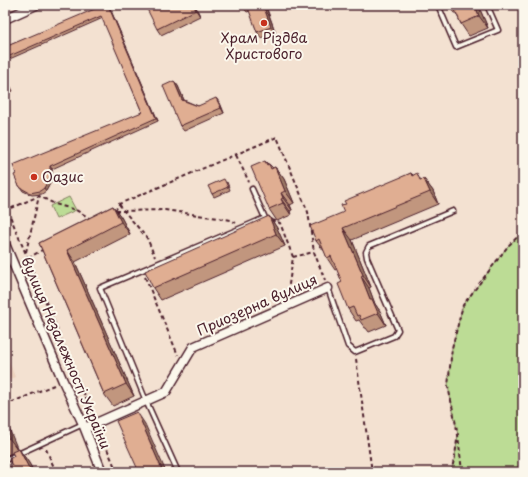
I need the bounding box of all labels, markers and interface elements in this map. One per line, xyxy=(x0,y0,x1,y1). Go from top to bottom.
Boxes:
marker: Храм Різдва Христового xyxy=(259,18,269,28)
place label: Храм Різдва Христового xyxy=(221,27,307,64)
place label: Оазис xyxy=(42,166,84,187)
marker: Оазис xyxy=(29,172,39,182)
street label: вулиця Незалежності України xyxy=(16,254,116,452)
street label: Приозерна вулиця xyxy=(193,269,320,341)

